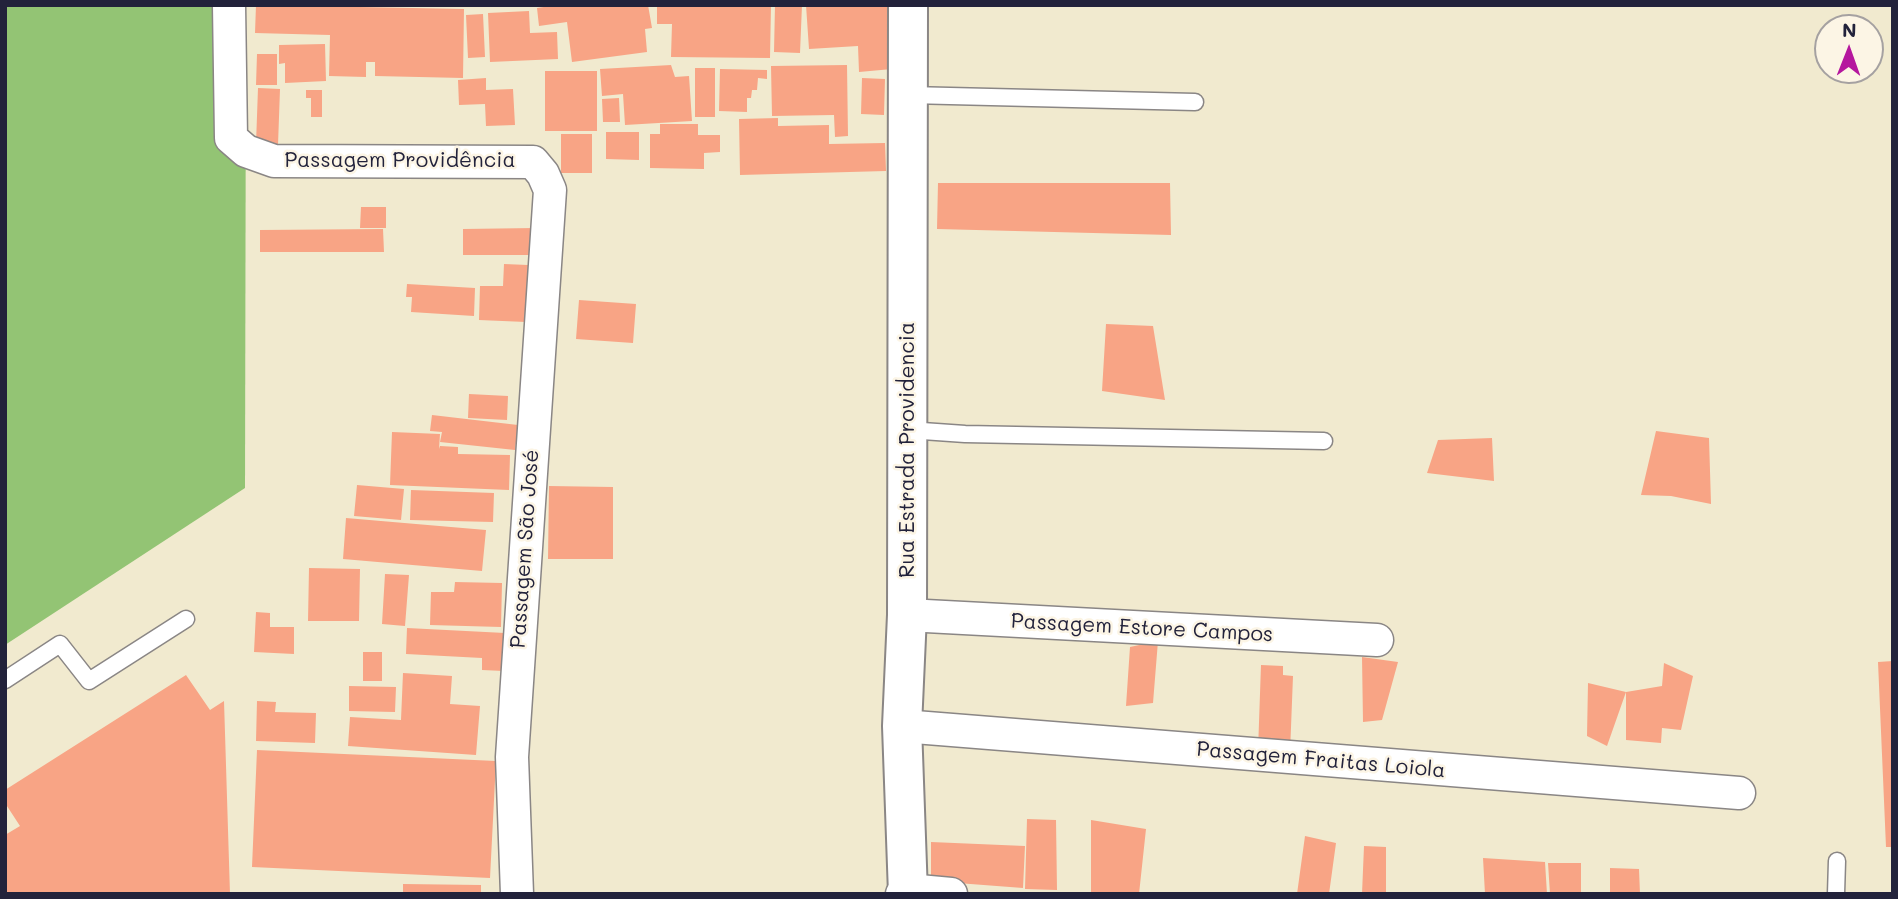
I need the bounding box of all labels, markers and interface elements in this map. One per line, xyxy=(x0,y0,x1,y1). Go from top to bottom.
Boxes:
north arrow xyxy=(1814,14,1884,84)
text: N xyxy=(1842,17,1857,42)
street label: Passagem Providência xyxy=(284,148,516,174)
street label: Rua Estrada Providencia xyxy=(895,322,921,578)
street label: Passagem São José xyxy=(505,449,545,649)
street label: Passagem Estore Campos xyxy=(1010,609,1274,647)
street label: Passagem Fraitas Loiola xyxy=(1195,737,1447,783)

